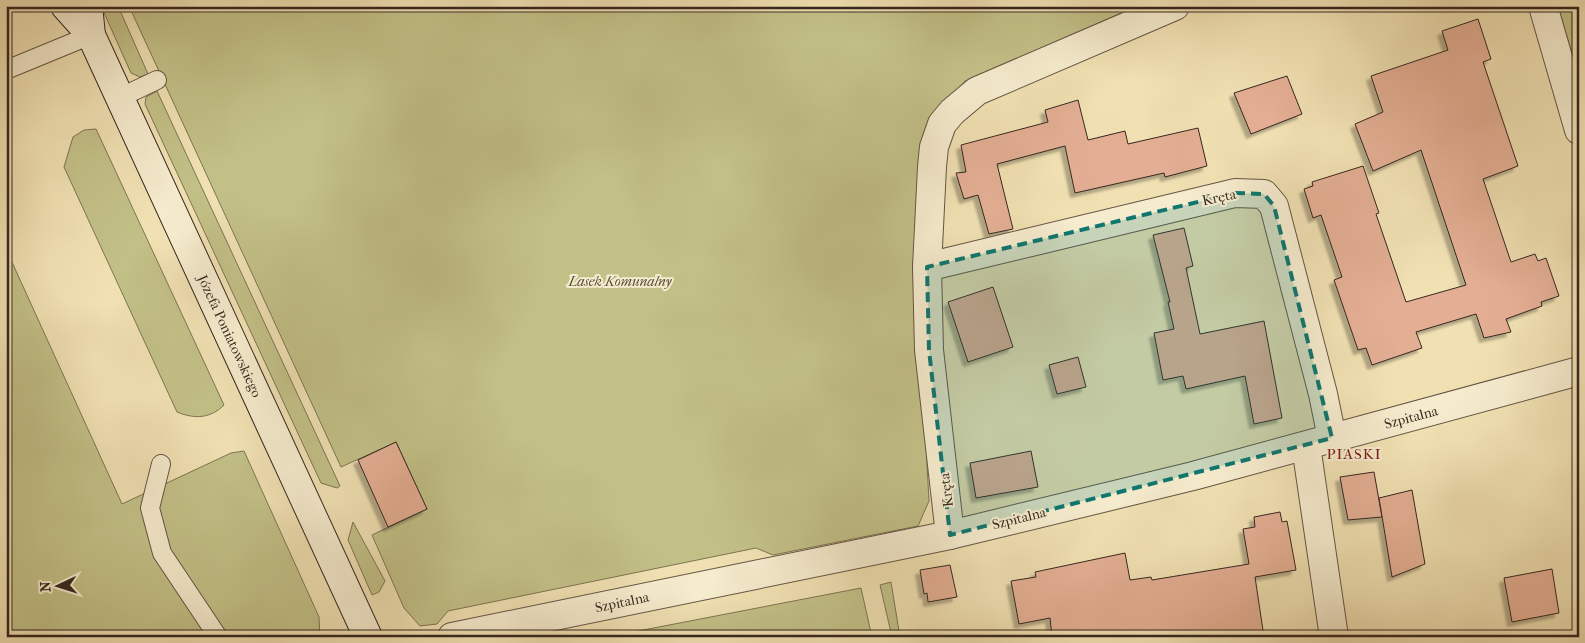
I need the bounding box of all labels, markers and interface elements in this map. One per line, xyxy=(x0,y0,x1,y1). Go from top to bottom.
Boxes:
street label: Kręta xyxy=(1200,185,1238,209)
street label: Józefa Poniatowskiego xyxy=(193,271,265,400)
park label: Lasek Komunalny xyxy=(567,273,673,290)
street label: Szpitalna xyxy=(1382,402,1440,433)
district label: PIASKI xyxy=(1326,445,1382,463)
street label: Kręta xyxy=(936,471,957,508)
street label: Szpitalna xyxy=(990,503,1048,533)
north arrow xyxy=(32,560,82,610)
text: N xyxy=(37,581,54,593)
street label: Szpitalna xyxy=(593,588,651,617)

